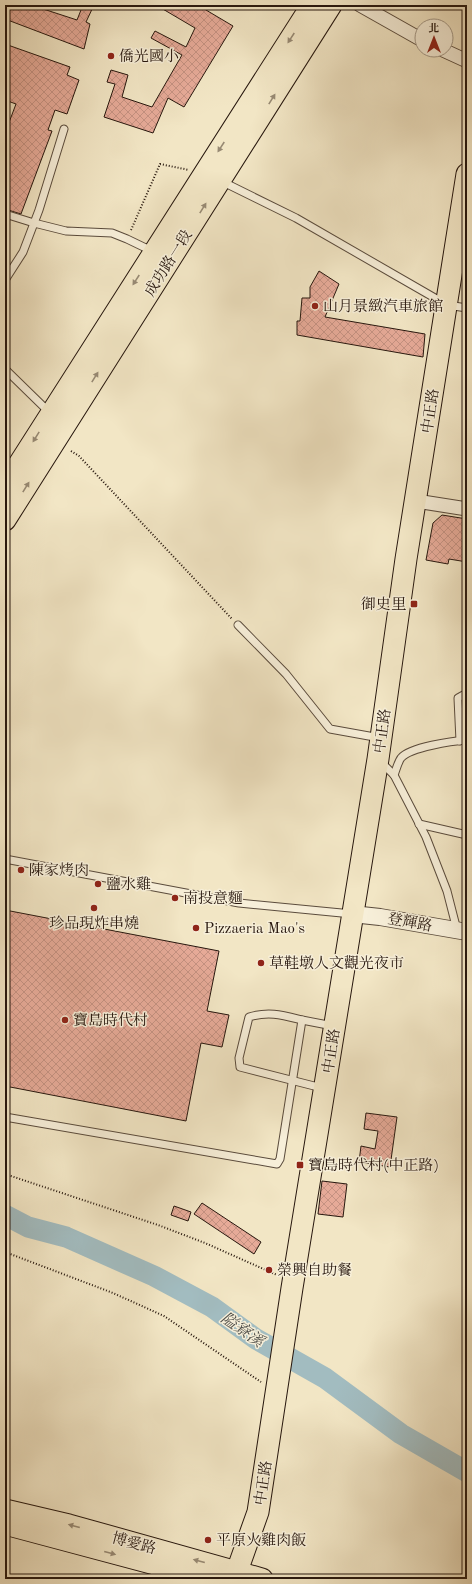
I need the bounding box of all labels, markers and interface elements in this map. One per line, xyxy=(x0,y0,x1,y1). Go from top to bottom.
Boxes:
north arrow xyxy=(414,18,454,58)
text: 北 xyxy=(429,22,440,35)
one-way arrow xyxy=(287,33,295,43)
place label: 僑光國小 xyxy=(119,48,179,65)
marker: 僑光國小 xyxy=(106,51,116,61)
one-way arrow xyxy=(268,93,276,104)
one-way arrow xyxy=(217,142,225,152)
one-way arrow xyxy=(199,202,206,214)
street label: 成功路一段 xyxy=(141,227,196,300)
one-way arrow xyxy=(132,274,139,286)
place label: 山月景緻汽車旅館 xyxy=(323,298,443,315)
marker: 山月景緻汽車旅館 xyxy=(310,301,320,311)
one-way arrow xyxy=(92,371,99,383)
street label: 中正路 xyxy=(419,388,442,435)
one-way arrow xyxy=(32,431,39,443)
one-way arrow xyxy=(22,482,30,492)
place label: 御史里 xyxy=(361,596,406,613)
marker: 御史里 xyxy=(409,599,419,609)
street label: 中正路 xyxy=(371,708,394,755)
place label: 陳家烤肉 xyxy=(29,862,89,879)
marker: 陳家烤肉 xyxy=(16,865,26,875)
place label: 鹽水雞 xyxy=(106,876,151,893)
marker: 鹽水雞 xyxy=(93,879,103,889)
place label: 南投意麵 xyxy=(183,889,243,907)
marker: 南投意麵 xyxy=(170,893,180,903)
marker: 珍品現炸串燒 xyxy=(89,903,99,913)
street label: 登輝路 xyxy=(386,910,434,935)
place label: 珍品現炸串燒 xyxy=(49,915,139,932)
place label: Pizzaeria Mao's xyxy=(204,922,305,937)
marker: Pizzaeria Mao's xyxy=(191,923,201,933)
place label: 草鞋墩人文觀光夜市 xyxy=(269,955,404,972)
marker: 草鞋墩人文觀光夜市 xyxy=(256,958,266,968)
place label: 寶島時代村 xyxy=(73,1012,148,1029)
marker: 寶島時代村 xyxy=(60,1015,70,1025)
street label: 中正路 xyxy=(320,1028,343,1075)
place label: 寶島時代村(中正路) xyxy=(308,1157,439,1174)
marker: 寶島時代村(中正路) xyxy=(295,1160,305,1170)
place label: 榮興自助餐 xyxy=(277,1262,352,1279)
marker: 榮興自助餐 xyxy=(264,1265,274,1275)
water label: 隘寮溪 xyxy=(218,1309,269,1352)
street label: 中正路 xyxy=(252,1460,275,1507)
one-way arrow xyxy=(67,1523,79,1529)
street label: 博愛路 xyxy=(110,1529,158,1558)
place label: 平原火雞肉飯 xyxy=(216,1532,306,1549)
marker: 平原火雞肉飯 xyxy=(203,1535,213,1545)
one-way arrow xyxy=(104,1550,116,1556)
one-way arrow xyxy=(193,1557,205,1563)

